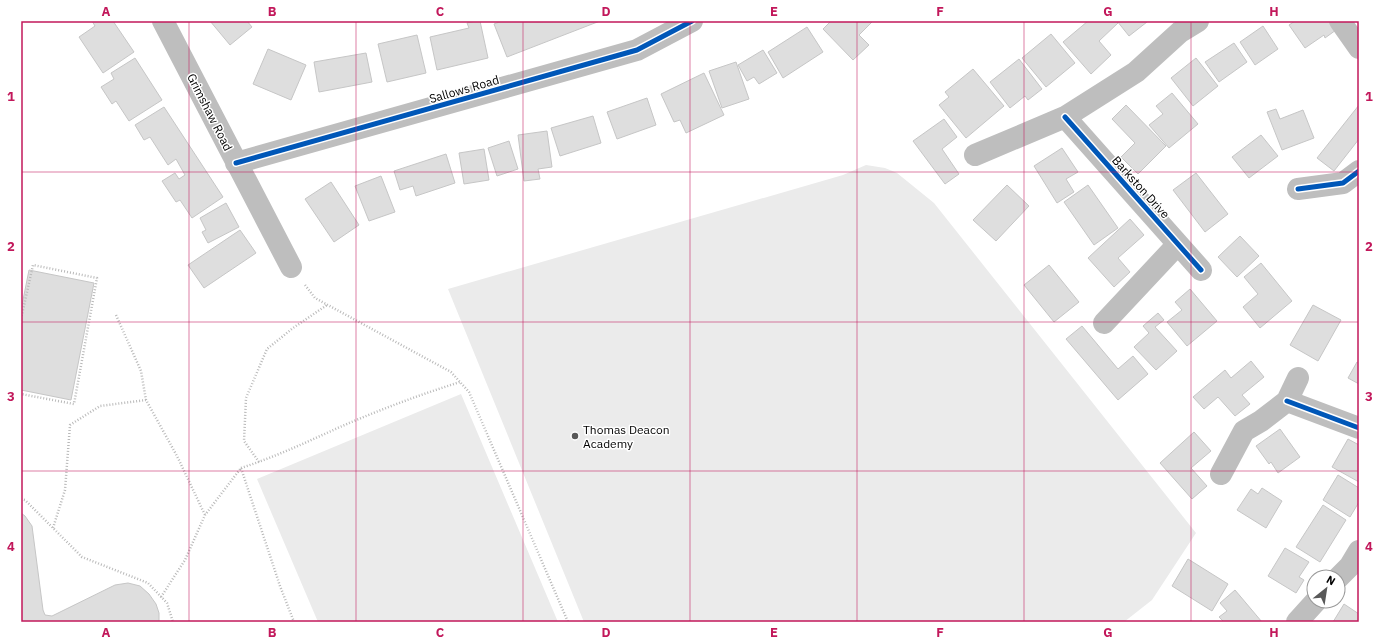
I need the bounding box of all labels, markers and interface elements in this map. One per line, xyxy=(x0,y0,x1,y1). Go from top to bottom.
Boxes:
text: A xyxy=(102,3,111,20)
text: B xyxy=(268,3,277,20)
text: C xyxy=(436,3,445,20)
text: D xyxy=(601,3,611,20)
text: E xyxy=(770,3,778,20)
text: F xyxy=(936,3,944,20)
text: G xyxy=(1103,3,1113,20)
text: H xyxy=(1269,3,1279,20)
street label: Grimshaw Road xyxy=(184,71,236,153)
street label: Sallows Road xyxy=(427,72,501,106)
text: 1 xyxy=(7,88,15,105)
text: 1 xyxy=(1365,88,1373,105)
street label: Barkston Drive xyxy=(1109,153,1173,222)
text: 2 xyxy=(7,238,15,255)
text: 2 xyxy=(1365,238,1373,255)
text: 3 xyxy=(7,388,15,405)
text: 3 xyxy=(1365,388,1373,405)
place label: Thomas Deacon Academy xyxy=(583,422,670,451)
marker: Thomas Deacon Academy xyxy=(570,431,580,441)
text: 4 xyxy=(7,538,15,555)
text: 4 xyxy=(1365,538,1373,555)
north arrow xyxy=(1306,569,1346,609)
text: N xyxy=(1324,572,1338,588)
text: A xyxy=(102,624,111,641)
text: B xyxy=(268,624,277,641)
text: C xyxy=(436,624,445,641)
text: D xyxy=(601,624,611,641)
text: E xyxy=(770,624,778,641)
text: F xyxy=(936,624,944,641)
text: G xyxy=(1103,624,1113,641)
text: H xyxy=(1269,624,1279,641)

